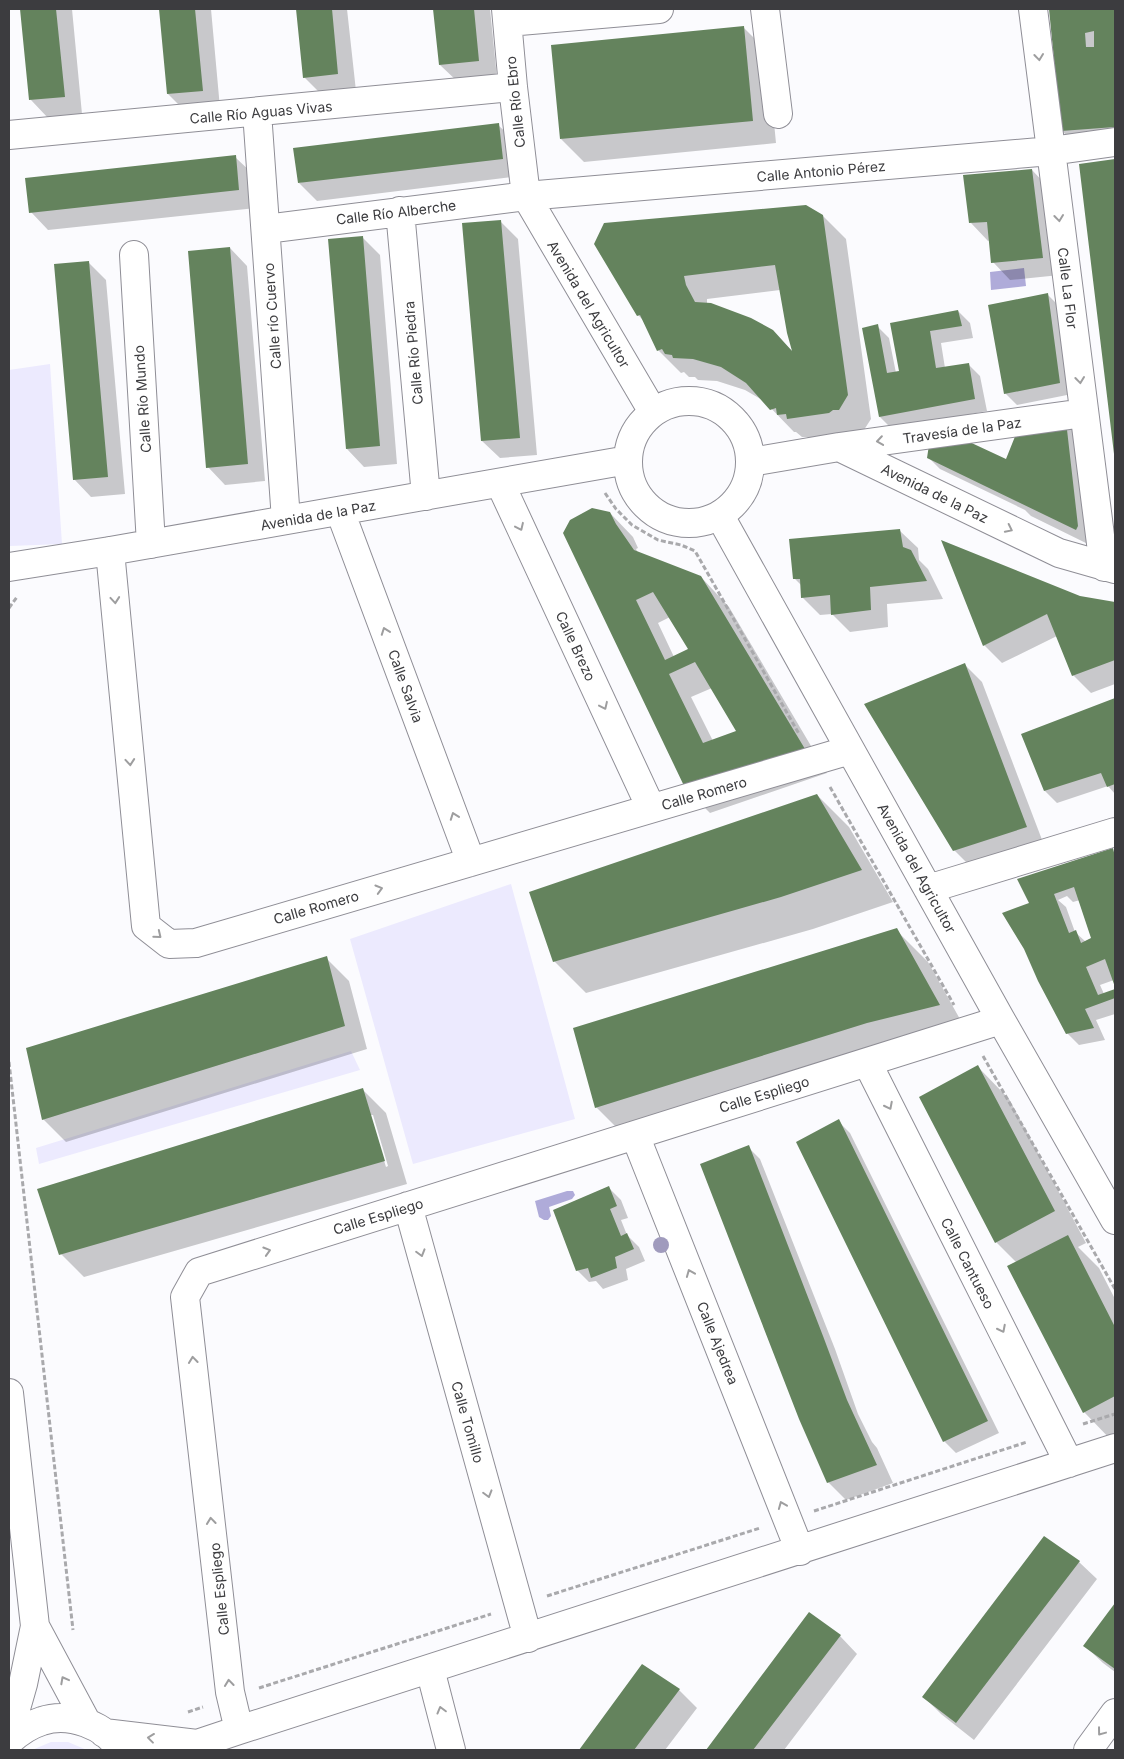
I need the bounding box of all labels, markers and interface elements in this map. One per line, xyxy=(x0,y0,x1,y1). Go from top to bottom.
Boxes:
one-way arrow xyxy=(1033,53,1044,61)
street label: Calle Río Ebro xyxy=(502,55,528,149)
street label: Calle Río Aguas Vivas xyxy=(189,97,333,127)
street label: Calle Antonio Pérez xyxy=(756,157,886,185)
street label: Calle Río Alberche xyxy=(335,196,457,228)
one-way arrow xyxy=(1054,214,1064,223)
street label: Avenida del Agricultor xyxy=(544,237,634,371)
street label: Calle La Flor xyxy=(1055,246,1081,330)
street label: Calle río Cuervo xyxy=(260,262,284,370)
street label: Calle Río Piedra xyxy=(400,301,426,405)
street label: Calle Río Mundo xyxy=(130,345,154,453)
one-way arrow xyxy=(1074,376,1085,384)
street label: Travesía de la Paz xyxy=(901,413,1023,447)
one-way arrow xyxy=(875,436,884,446)
street label: Avenida de la Paz xyxy=(879,460,991,526)
street label: Avenida de la Paz xyxy=(259,496,377,534)
one-way arrow xyxy=(514,522,525,531)
one-way arrow xyxy=(1004,522,1013,533)
one-way arrow xyxy=(109,596,120,604)
street label: Calle Brezo xyxy=(552,608,600,684)
one-way arrow xyxy=(381,627,391,636)
street label: Calle Salvia xyxy=(385,647,427,725)
one-way arrow xyxy=(597,701,608,710)
one-way arrow xyxy=(124,758,135,766)
street label: Calle Romero xyxy=(659,773,749,813)
street label: Avenida del Agricultor xyxy=(874,800,960,936)
one-way arrow xyxy=(450,812,460,821)
one-way arrow xyxy=(375,884,383,894)
street label: Calle Romero xyxy=(271,887,361,927)
one-way arrow xyxy=(152,930,161,939)
street label: Calle Espliego xyxy=(717,1072,811,1116)
one-way arrow xyxy=(883,1100,893,1109)
street label: Calle Espliego xyxy=(331,1194,425,1238)
street label: Calle Cantueso xyxy=(938,1215,998,1311)
one-way arrow xyxy=(262,1246,270,1256)
one-way arrow xyxy=(416,1249,426,1257)
one-way arrow xyxy=(686,1269,696,1278)
street label: Calle Ajedrea xyxy=(694,1299,742,1387)
one-way arrow xyxy=(996,1324,1006,1333)
one-way arrow xyxy=(188,1355,199,1363)
street label: Calle Tomillo xyxy=(448,1379,488,1465)
one-way arrow xyxy=(483,1490,493,1498)
one-way arrow xyxy=(778,1501,788,1510)
one-way arrow xyxy=(206,1517,217,1525)
street label: Calle Espliego xyxy=(206,1542,232,1636)
one-way arrow xyxy=(60,1677,70,1686)
one-way arrow xyxy=(224,1678,235,1686)
one-way arrow xyxy=(436,1705,447,1714)
one-way arrow xyxy=(1099,1726,1107,1735)
one-way arrow xyxy=(147,1733,155,1744)

